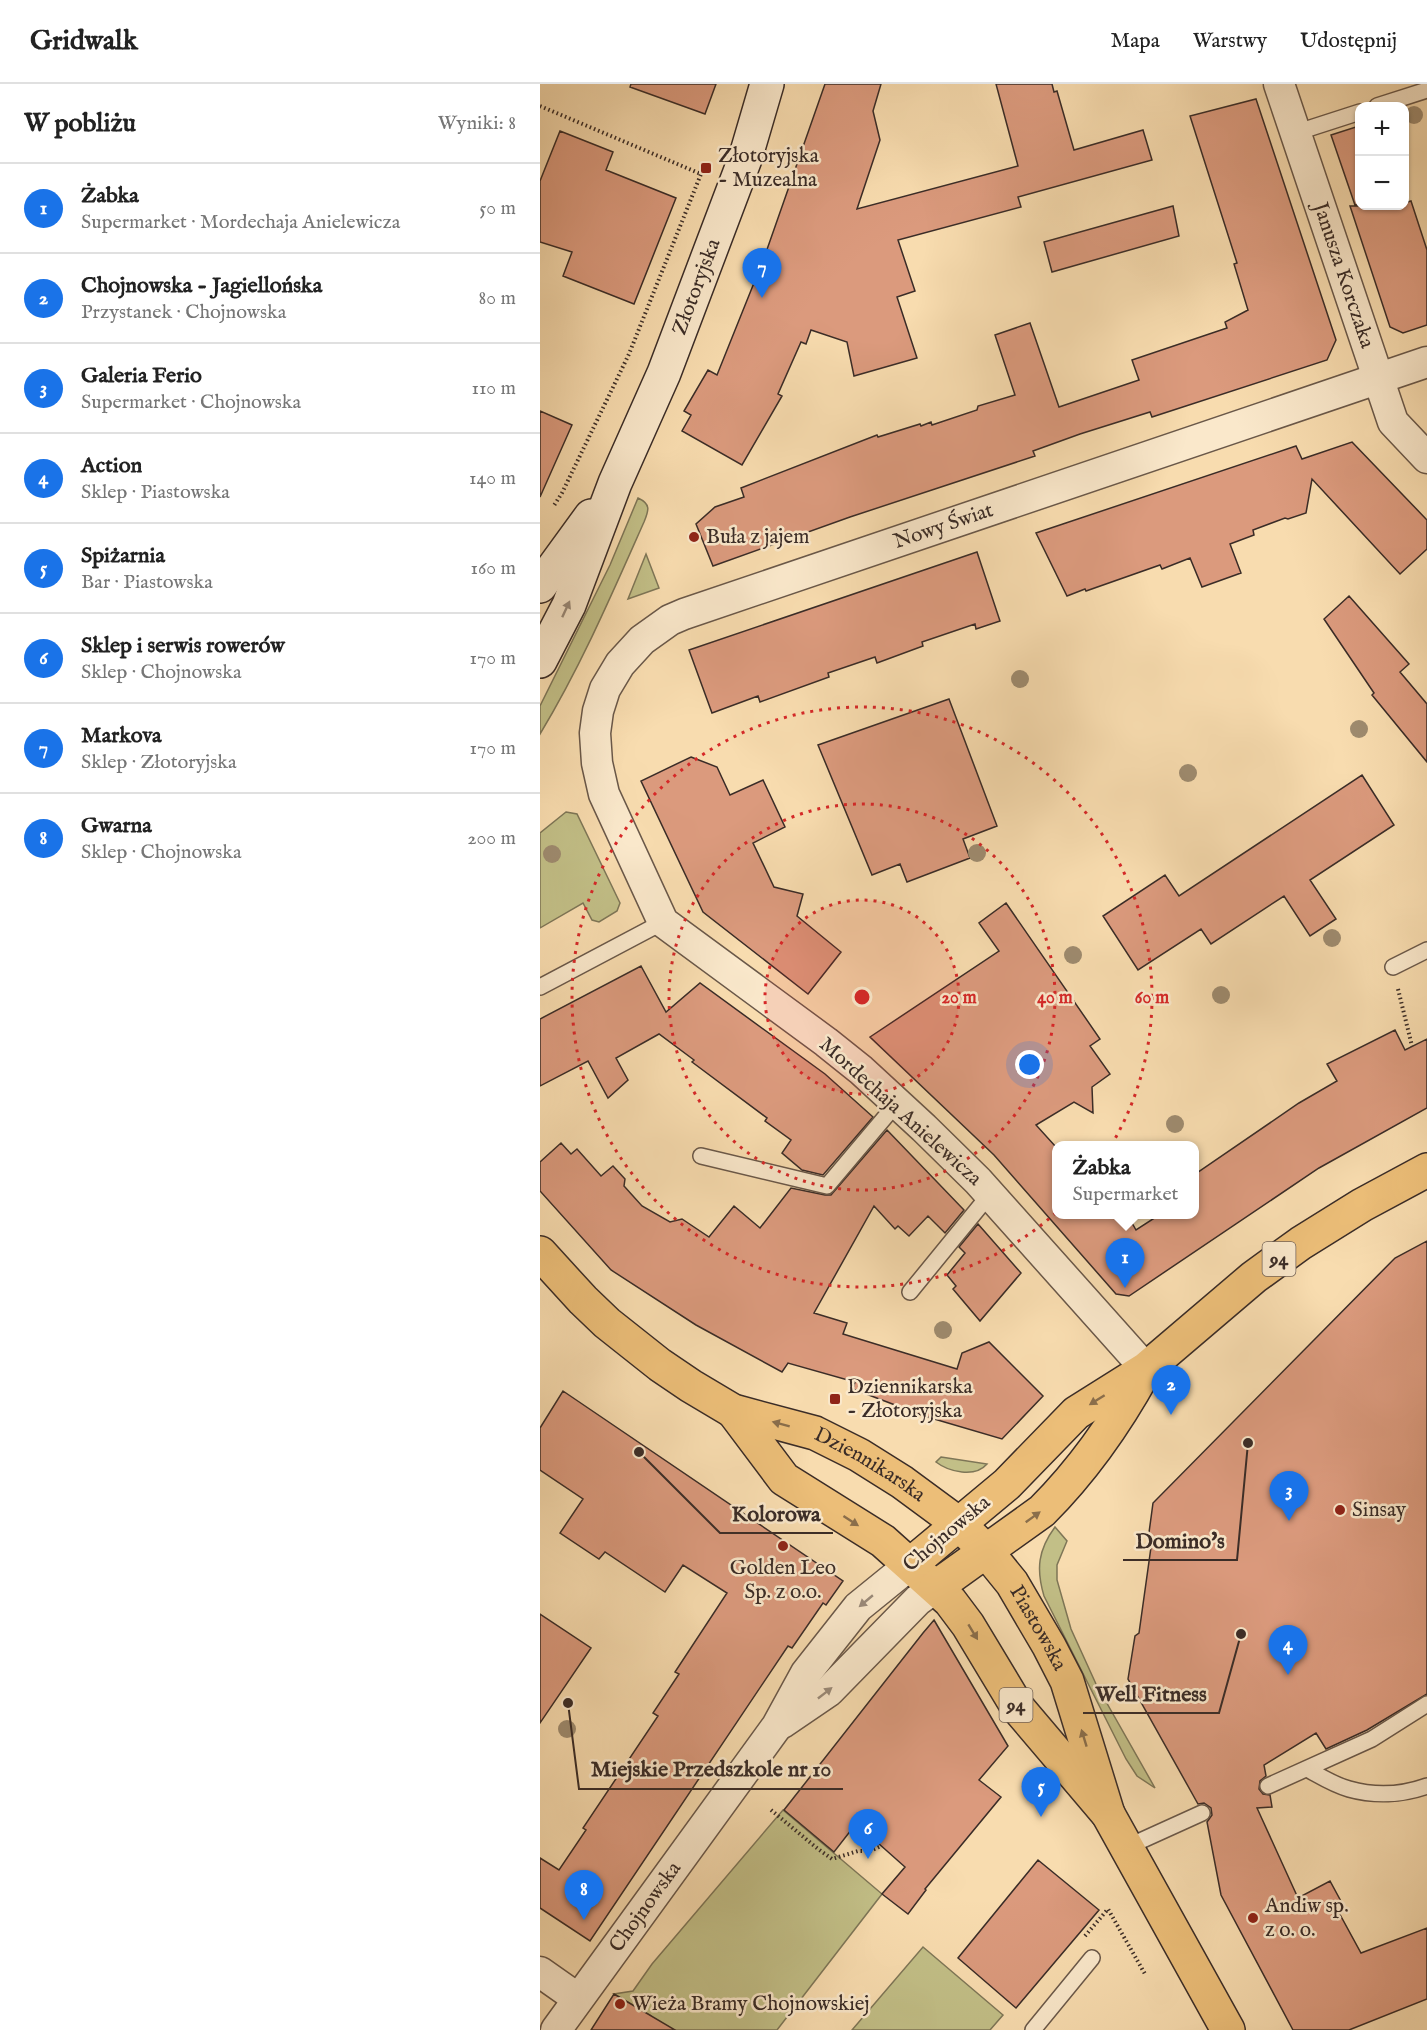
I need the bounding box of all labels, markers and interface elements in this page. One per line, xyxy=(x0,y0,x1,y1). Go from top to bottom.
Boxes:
text: Gridwalk xyxy=(30,24,138,59)
text: Mapa xyxy=(1110,28,1160,55)
text: Warstwy xyxy=(1193,28,1267,55)
text: Udostępnij xyxy=(1300,28,1397,55)
map controls xyxy=(1355,102,1409,210)
button: + xyxy=(1355,102,1409,156)
text: W pobliżu xyxy=(24,107,136,140)
text: Wyniki: 8 xyxy=(438,111,516,136)
place label: Złotoryjska - Muzealna xyxy=(718,143,820,194)
button: − xyxy=(1355,156,1409,210)
marker: Złotoryjska - Muzealna xyxy=(699,161,713,175)
text: Żabka xyxy=(81,182,139,210)
text: 1 xyxy=(40,196,47,221)
text: 50 m xyxy=(479,196,516,221)
street label: Janusza Korczaka xyxy=(1306,197,1381,353)
text: Supermarket · Mordechaja Anielewicza xyxy=(81,210,400,235)
street label: Złotoryjska xyxy=(666,234,727,339)
pin: 7 xyxy=(742,248,782,298)
text: Chojnowska - Jagiellońska xyxy=(81,272,322,300)
text: 2 xyxy=(39,286,48,311)
text: 80 m xyxy=(479,286,516,311)
text: Przystanek · Chojnowska xyxy=(81,300,286,325)
text: Galeria Ferio xyxy=(81,362,202,390)
text: 3 xyxy=(40,376,47,401)
text: 110 m xyxy=(472,376,516,401)
text: Supermarket · Chojnowska xyxy=(81,390,301,415)
text: Action xyxy=(81,452,142,480)
text: 4 xyxy=(39,466,48,491)
text: 140 m xyxy=(469,466,516,491)
text: Sklep · Piastowska xyxy=(81,480,230,505)
street label: Nowy Świat xyxy=(890,497,997,555)
place label: Buła z jajem xyxy=(706,524,809,551)
marker: Buła z jajem xyxy=(687,530,701,544)
text: Spiżarnia xyxy=(81,542,165,570)
text: 5 xyxy=(40,556,47,581)
text: 160 m xyxy=(470,556,516,581)
text: Bar · Piastowska xyxy=(81,570,213,595)
one-way arrow xyxy=(562,601,571,618)
text: Sklep i serwis rowerów xyxy=(81,632,285,660)
text: 6 xyxy=(39,646,48,671)
text: 170 m xyxy=(470,646,516,671)
text: Sklep · Chojnowska xyxy=(81,660,242,685)
text: Markova xyxy=(81,722,162,750)
text: 7 xyxy=(39,736,48,761)
text: 170 m xyxy=(470,736,516,761)
text: Sklep · Złotoryjska xyxy=(81,750,237,775)
text: Gwarna xyxy=(81,812,152,840)
text: 8 xyxy=(40,826,47,851)
text: 200 m xyxy=(467,826,516,851)
text: Sklep · Chojnowska xyxy=(81,840,242,865)
centre of rings xyxy=(852,987,872,1007)
text: 20 m xyxy=(941,987,977,1010)
text: 40 m xyxy=(1037,987,1073,1010)
text: 60 m xyxy=(1135,987,1169,1010)
street label: Mordechaja Anielewicza xyxy=(813,1032,988,1193)
your location xyxy=(1015,1050,1044,1079)
popup xyxy=(1052,1141,1199,1219)
text: Żabka xyxy=(1073,1154,1130,1182)
text: Supermarket xyxy=(1073,1182,1178,1207)
pin: 1 xyxy=(1106,1238,1144,1288)
road number: 94 xyxy=(1262,1242,1296,1276)
pin: 2 xyxy=(1152,1366,1190,1415)
place label: Dziennikarska - Złotoryjska xyxy=(847,1374,973,1425)
marker: Dziennikarska - Złotoryjska xyxy=(828,1392,842,1406)
one-way arrow xyxy=(1088,1394,1105,1405)
one-way arrow xyxy=(772,1419,790,1428)
street label: Dziennikarska xyxy=(809,1421,932,1509)
pin: 3 xyxy=(1270,1472,1308,1521)
street label: Chojnowska xyxy=(898,1489,997,1578)
callout: Kolorowa xyxy=(720,1493,833,1533)
place label: Sinsay xyxy=(1352,1497,1407,1524)
text: Kolorowa xyxy=(732,1501,821,1529)
marker: Sinsay xyxy=(1333,1503,1347,1517)
one-way arrow xyxy=(1025,1511,1041,1523)
one-way arrow xyxy=(843,1515,859,1526)
callout: Domino's xyxy=(1123,1520,1237,1560)
text: Domino's xyxy=(1135,1528,1225,1556)
marker: Golden Leo Sp. z o.o. xyxy=(776,1539,790,1553)
place label: Golden Leo Sp. z o.o. xyxy=(730,1555,836,1606)
street label: Piastowska xyxy=(1003,1580,1073,1676)
one-way arrow xyxy=(858,1595,874,1608)
one-way arrow xyxy=(967,1624,978,1640)
pin: 4 xyxy=(1268,1626,1308,1675)
callout: Well Fitness xyxy=(1083,1673,1219,1713)
text: Well Fitness xyxy=(1094,1681,1207,1709)
one-way arrow xyxy=(818,1687,833,1699)
road number: 94 xyxy=(1000,1688,1032,1722)
one-way arrow xyxy=(1079,1729,1089,1747)
callout: Miejskie Przedszkole nr 10 xyxy=(579,1749,843,1789)
text: Miejskie Przedszkole nr 10 xyxy=(591,1756,831,1784)
pin: 5 xyxy=(1022,1768,1060,1817)
pin: 6 xyxy=(848,1810,888,1859)
street label: Chojnowska xyxy=(603,1855,688,1958)
pin: 8 xyxy=(564,1870,603,1920)
place label: Andiw sp. z o. o. xyxy=(1264,1893,1349,1944)
marker: Andiw sp. z o. o. xyxy=(1246,1911,1260,1925)
place label: Wieża Bramy Chojnowskiej xyxy=(632,1991,869,2018)
marker: Wieża Bramy Chojnowskiej xyxy=(613,1997,627,2011)

